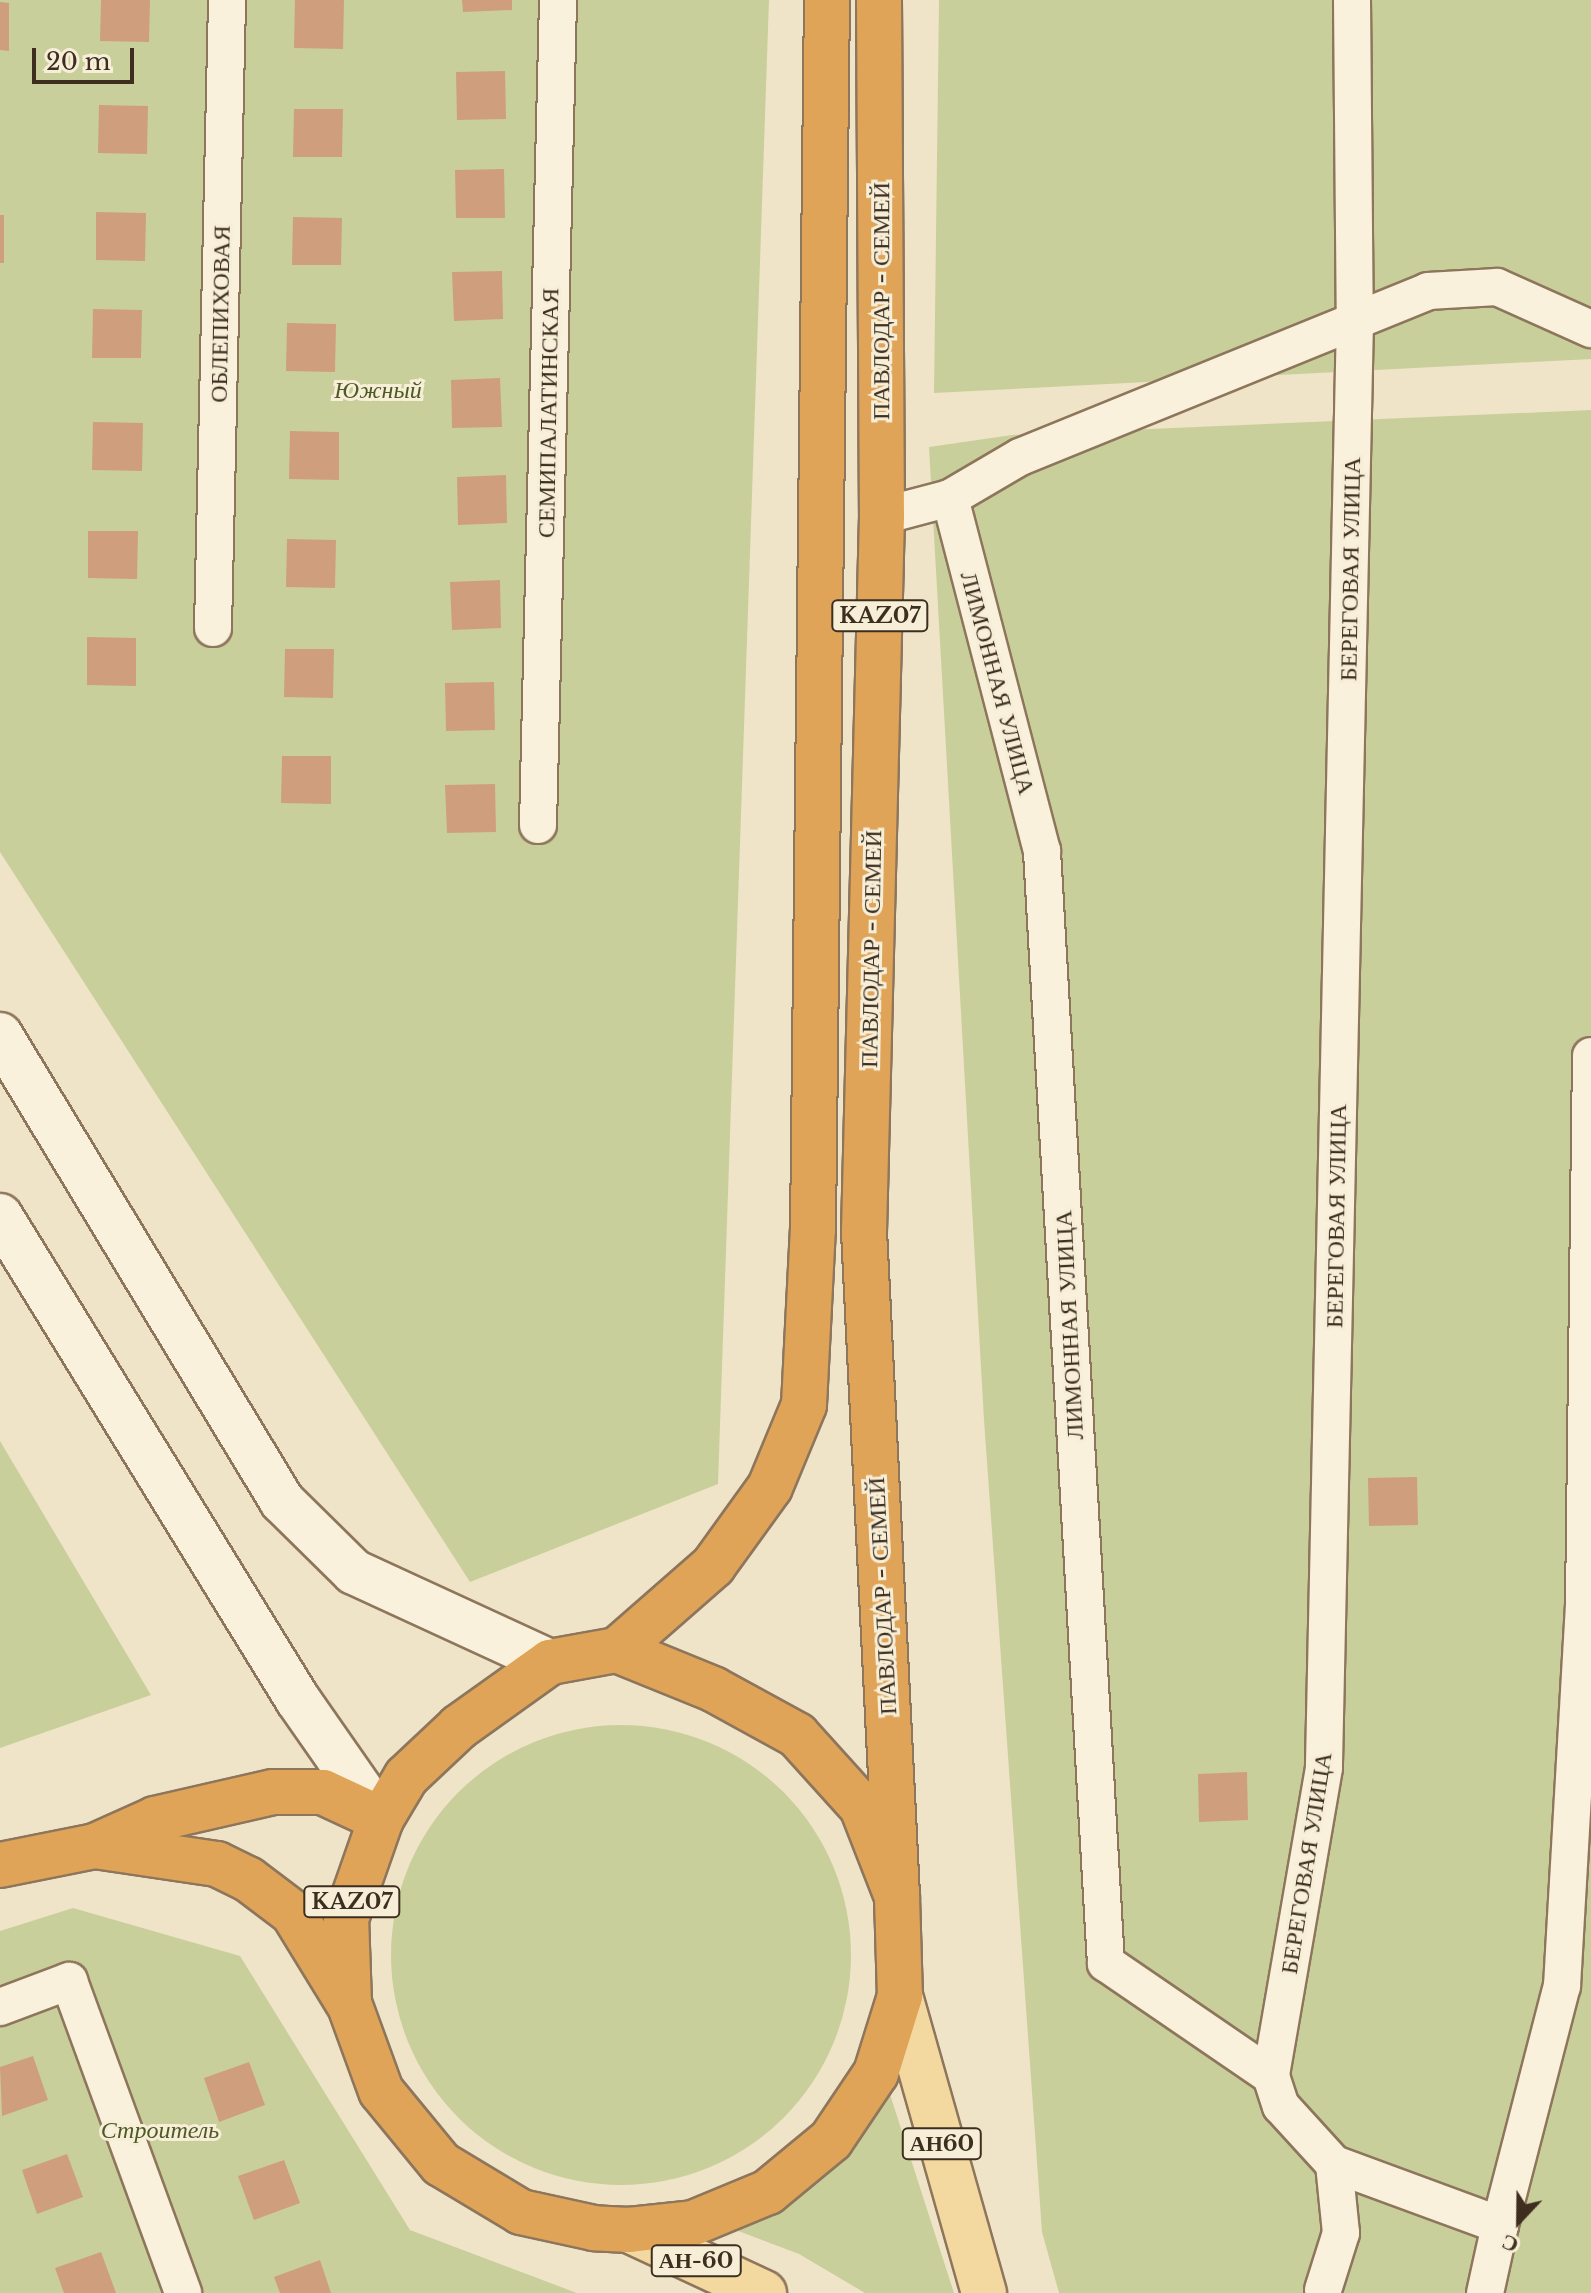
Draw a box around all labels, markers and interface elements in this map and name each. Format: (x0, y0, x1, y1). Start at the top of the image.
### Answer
scale bar (36, 32, 138, 82)
text: 20 m (46, 47, 111, 76)
street label: ПАВЛОДАР - СЕМЕЙ (867, 182, 895, 420)
street label: ОБЛЕПИХОВАЯ (204, 225, 236, 403)
street label: СЕМИПАЛАТИНСКАЯ (531, 288, 565, 538)
park label: Южный (334, 376, 422, 404)
street label: БЕРЕГОВАЯ УЛИЦА (1334, 457, 1366, 681)
street label: ЛИМОННАЯ УЛИЦА (954, 568, 1042, 798)
road number: KAZ07 (830, 598, 930, 634)
street label: ПАВЛОДАР - СЕМЕЙ (855, 830, 887, 1068)
street label: БЕРЕГОВАЯ УЛИЦА (1320, 1104, 1352, 1328)
street label: ЛИМОННАЯ УЛИЦА (1049, 1210, 1089, 1440)
street label: ПАВЛОДАР - СЕМЕЙ (861, 1476, 903, 1716)
street label: БЕРЕГОВАЯ УЛИЦА (1274, 1750, 1338, 1976)
road number: KAZ07 (302, 1884, 402, 1920)
park label: Строитель (101, 2116, 219, 2144)
road number: АН60 (900, 2126, 984, 2162)
north arrow (1479, 2181, 1559, 2261)
text: С (1497, 2228, 1522, 2259)
road number: АН-60 (650, 2243, 742, 2279)

